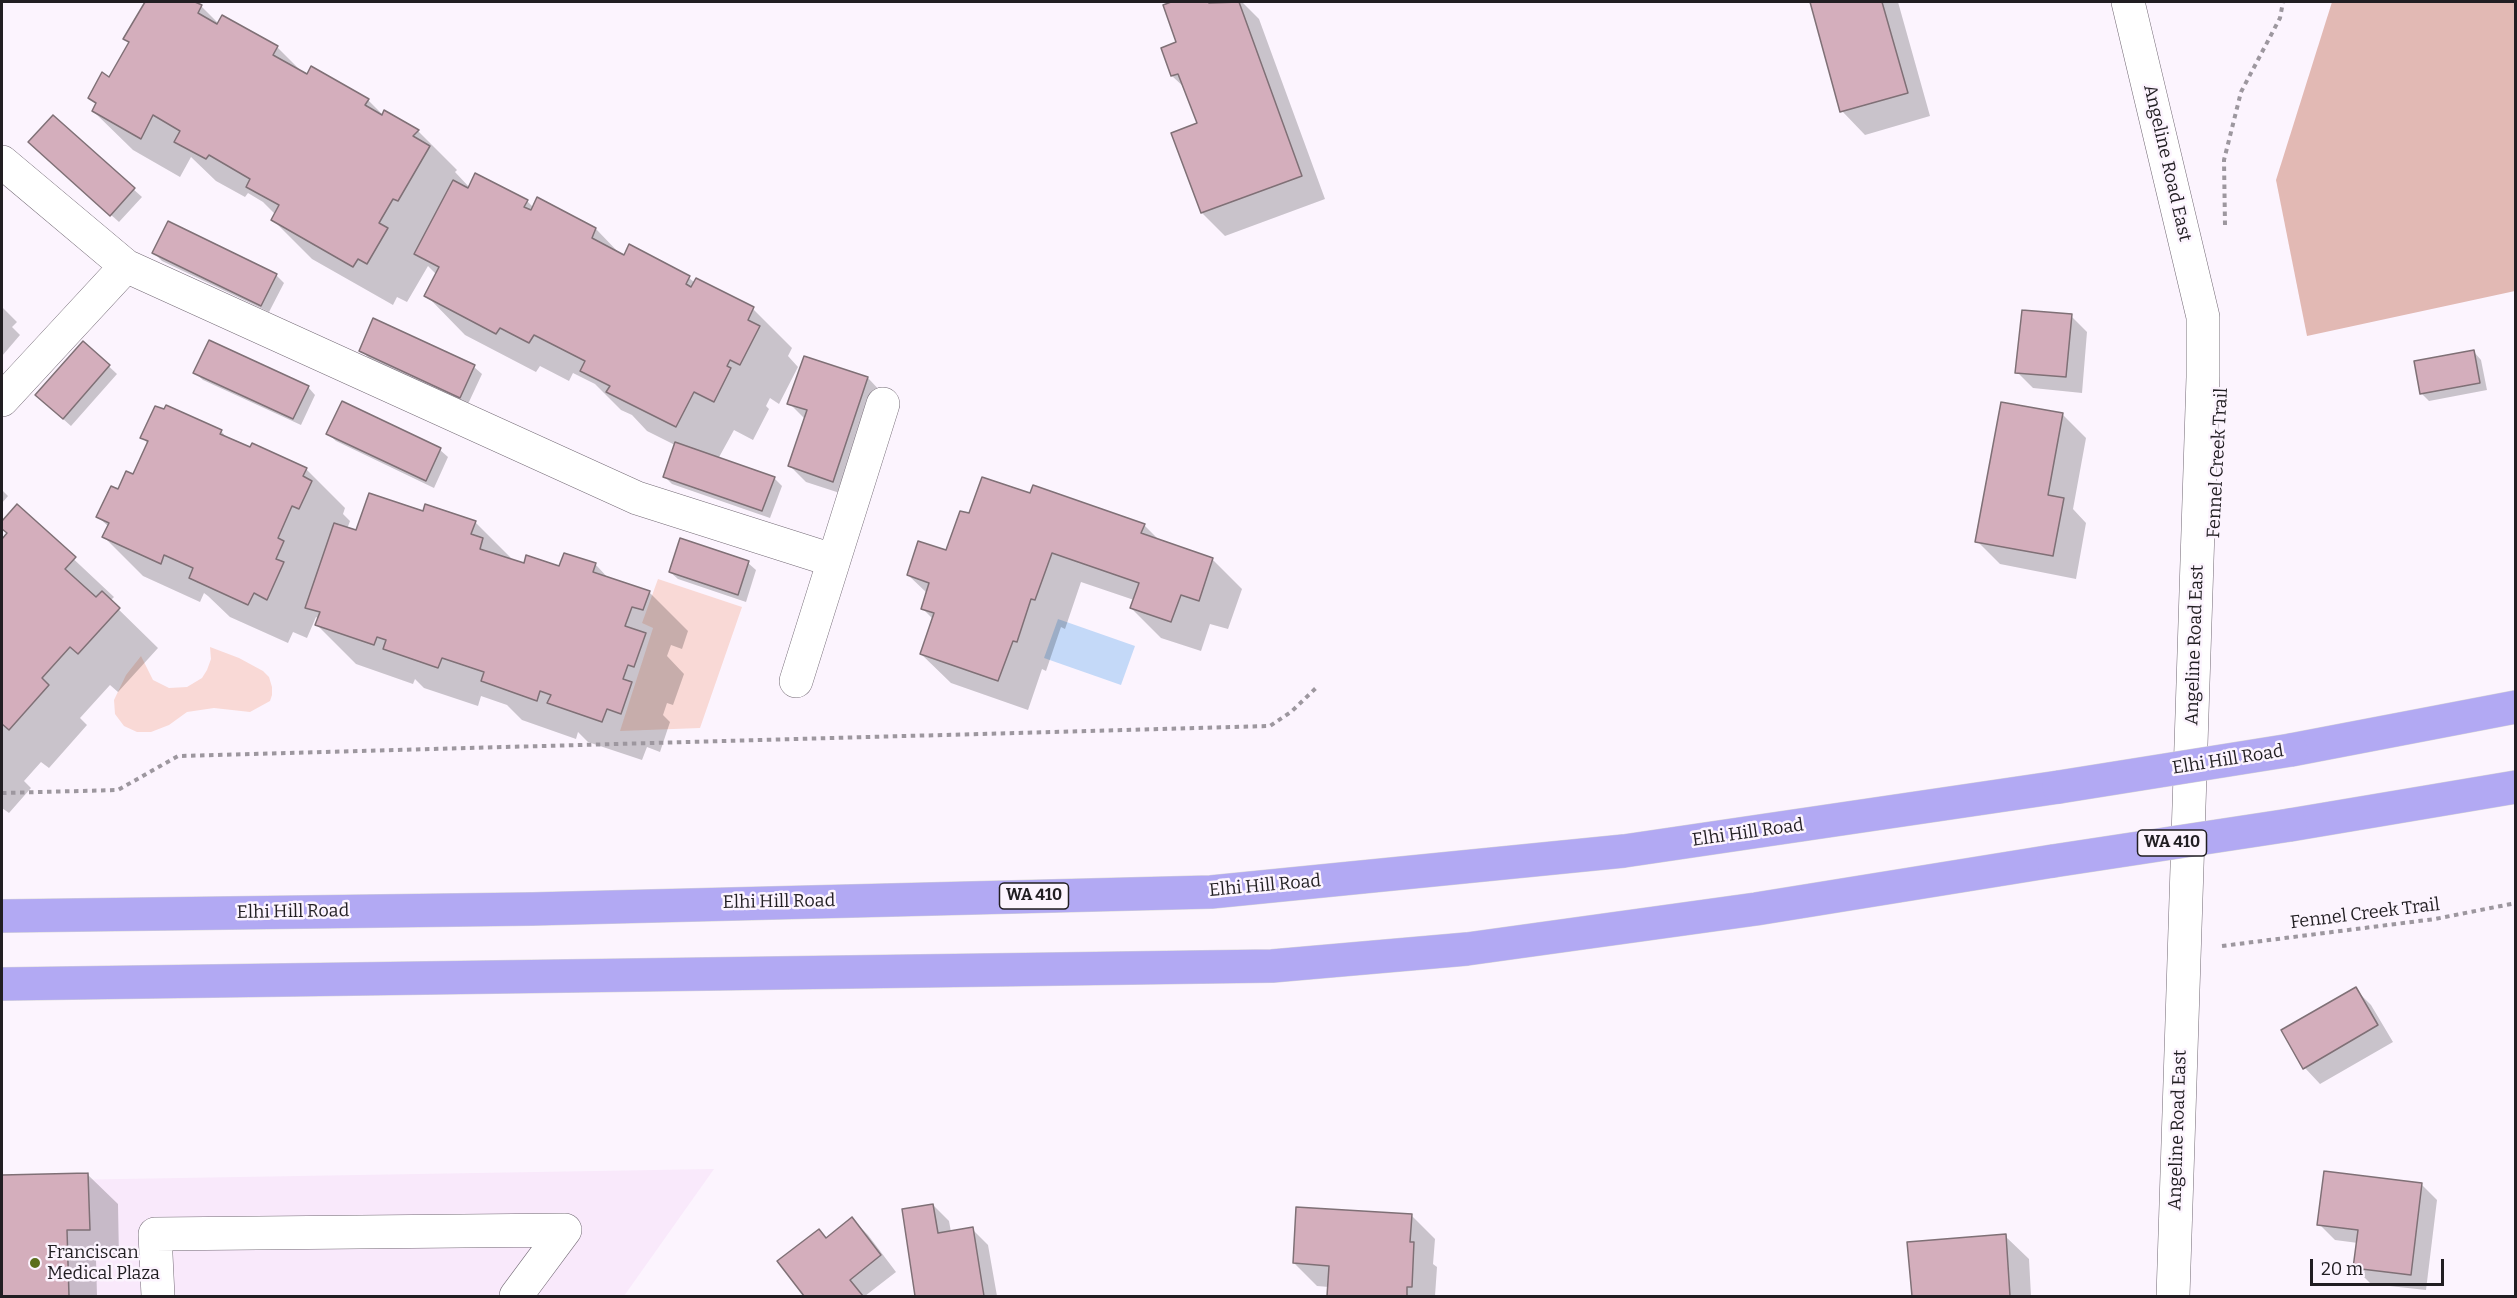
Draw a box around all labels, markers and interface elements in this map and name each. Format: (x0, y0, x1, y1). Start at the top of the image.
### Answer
street label: Angeline Road East (2138, 82, 2196, 244)
street label: Fennel Creek Trail (2203, 387, 2233, 539)
street label: Angeline Road East (2181, 564, 2209, 726)
street label: Elhi Hill Road (2171, 741, 2285, 779)
street label: Elhi Hill Road (1691, 814, 1805, 852)
road number: WA 410 (2138, 830, 2206, 856)
street label: Elhi Hill Road (1208, 870, 1322, 902)
road number: WA 410 (1000, 883, 1068, 909)
street label: Elhi Hill Road (723, 890, 835, 914)
street label: Fennel Creek Trail (2289, 894, 2441, 934)
street label: Elhi Hill Road (237, 900, 349, 924)
street label: Angeline Road East (2164, 1049, 2192, 1211)
place label: Franciscan Medical Plaza (47, 1242, 160, 1284)
scale bar (2313, 1247, 2446, 1285)
marker: Franciscan Medical Plaza (28, 1256, 42, 1270)
text: 20 m (2321, 1258, 2363, 1280)

